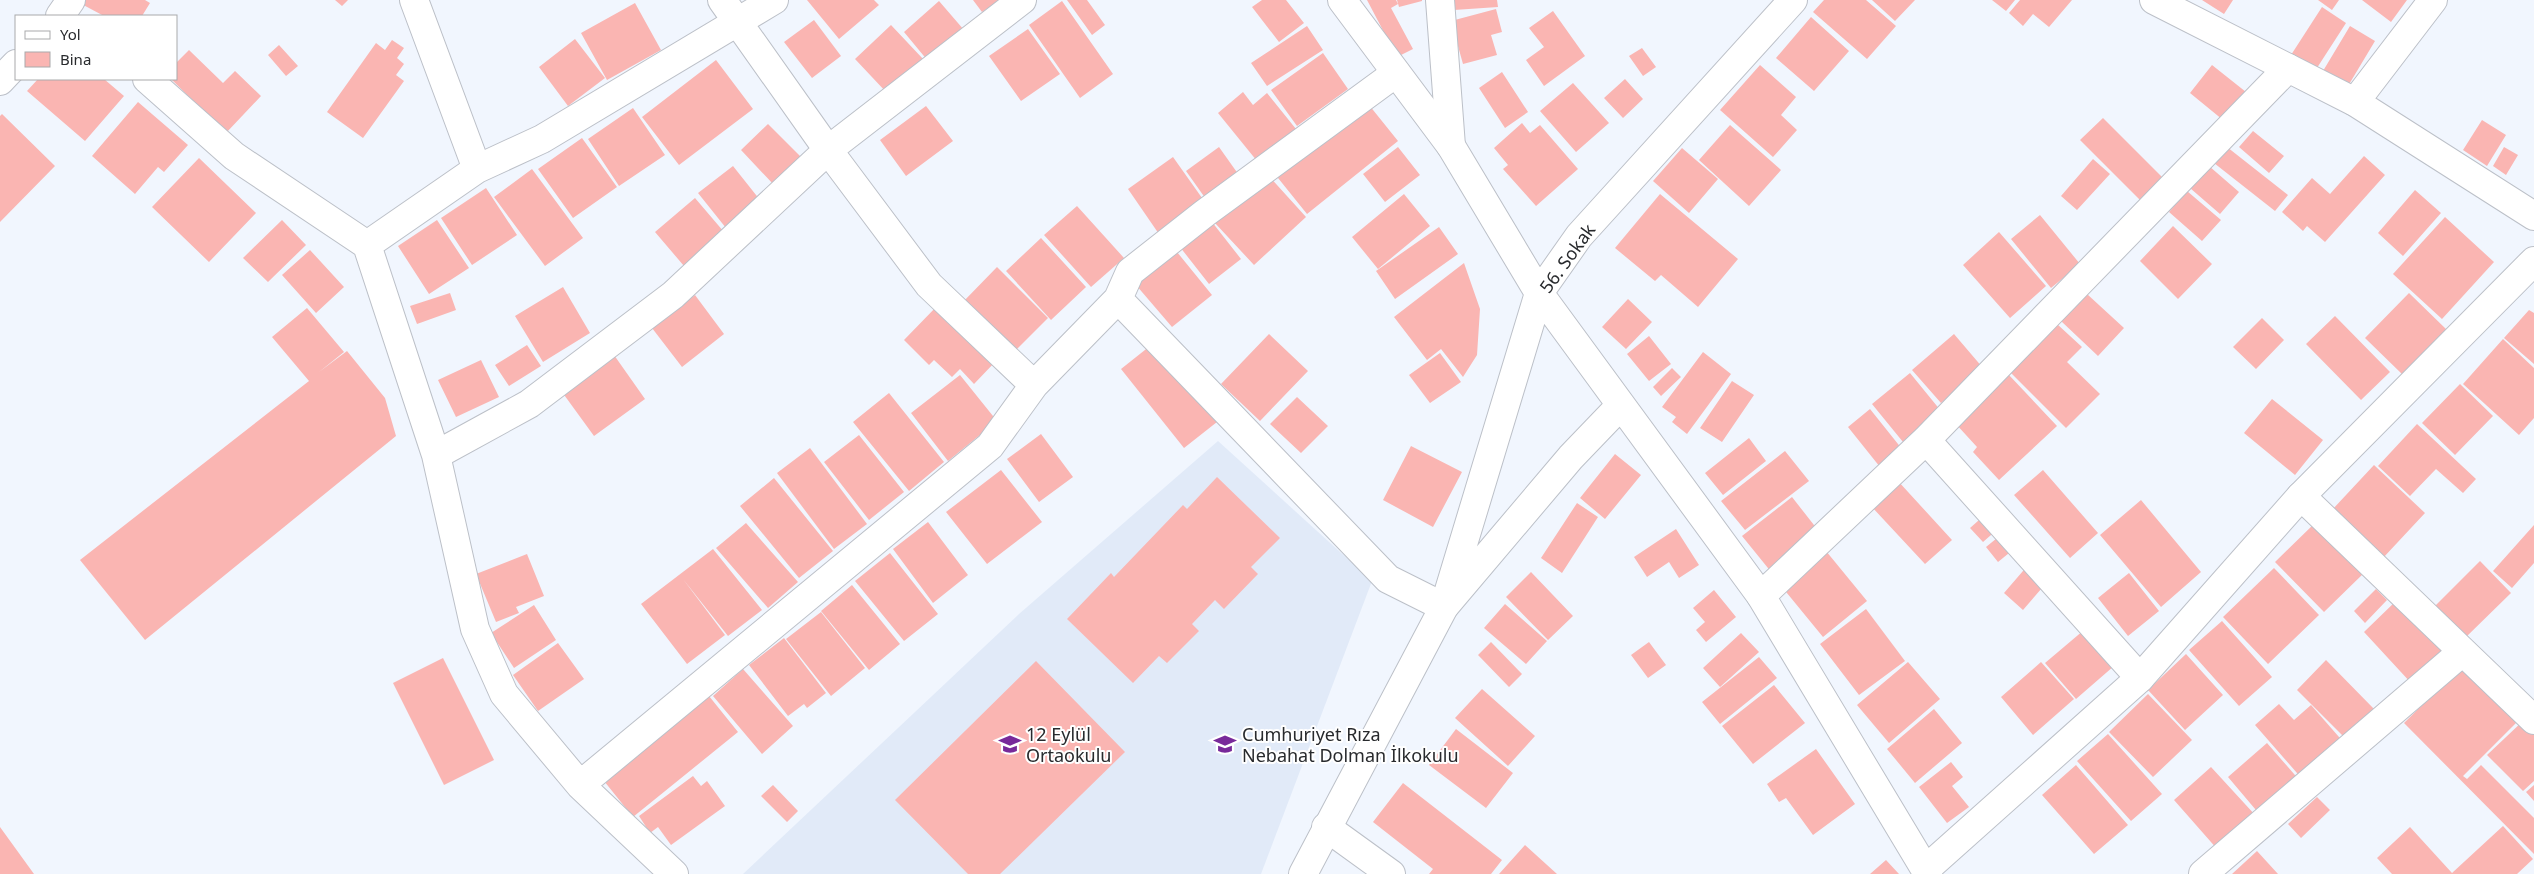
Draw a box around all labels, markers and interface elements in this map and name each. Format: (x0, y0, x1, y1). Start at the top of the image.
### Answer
legend (15, 15, 178, 80)
text: Yol (60, 24, 81, 44)
text: Bina (60, 49, 91, 69)
street label: 56. Sokak (1534, 218, 1600, 297)
place label: 12 Eylül Ortaokulu (1026, 722, 1111, 767)
place label: Cumhuriyet Rıza Nebahat Dolman İlkokulu (1242, 722, 1459, 767)
school or university icon: 12 Eylül Ortaokulu (997, 731, 1023, 757)
school or university icon: Cumhuriyet Rıza Nebahat Dolman İlkokulu (1212, 731, 1238, 757)

